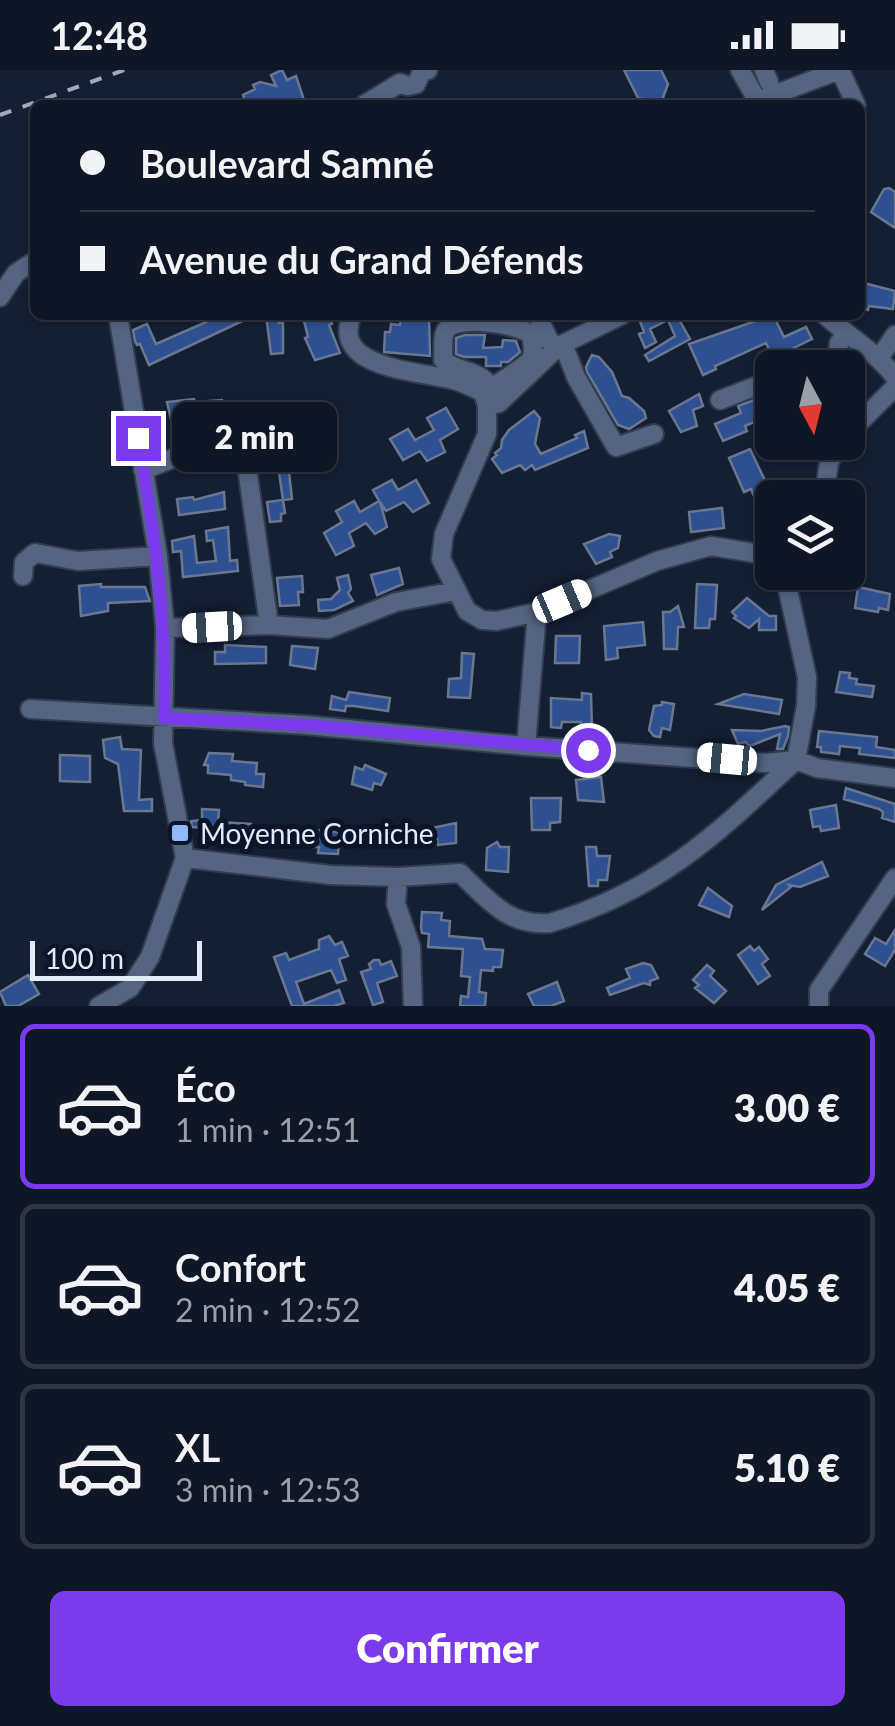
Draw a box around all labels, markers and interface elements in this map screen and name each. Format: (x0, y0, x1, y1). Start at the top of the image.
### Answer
text: 12:48 (50, 12, 148, 58)
text: Boulevard Samné (140, 140, 434, 186)
text: Avenue du Grand Défends (140, 236, 584, 282)
north arrow (755, 350, 865, 460)
map controls (755, 350, 865, 590)
callout: 2 min (173, 403, 338, 473)
route end (116, 416, 161, 461)
text: 2 min (215, 417, 294, 456)
button: layers (755, 480, 865, 590)
car (529, 575, 595, 627)
car (181, 610, 243, 644)
route start (566, 728, 611, 773)
car (696, 741, 758, 777)
place label: Moyenne Corniche (200, 816, 434, 850)
marker: Moyenne Corniche (169, 822, 191, 844)
scale bar (30, 936, 202, 980)
text: 100 m (45, 941, 124, 975)
icon: car (55, 1062, 145, 1152)
text: Éco (175, 1064, 236, 1110)
text: 3.00 € (734, 1084, 840, 1130)
text: 1 min · 12:51 (175, 1110, 361, 1149)
icon: car (55, 1242, 145, 1332)
text: Confort (175, 1244, 306, 1290)
text: 4.05 € (734, 1264, 840, 1310)
text: 2 min · 12:52 (175, 1290, 361, 1329)
icon: car (55, 1422, 145, 1512)
text: XL (175, 1424, 220, 1470)
text: 5.10 € (734, 1444, 840, 1490)
text: 3 min · 12:53 (175, 1470, 361, 1509)
button: Confirmer (50, 1591, 845, 1706)

